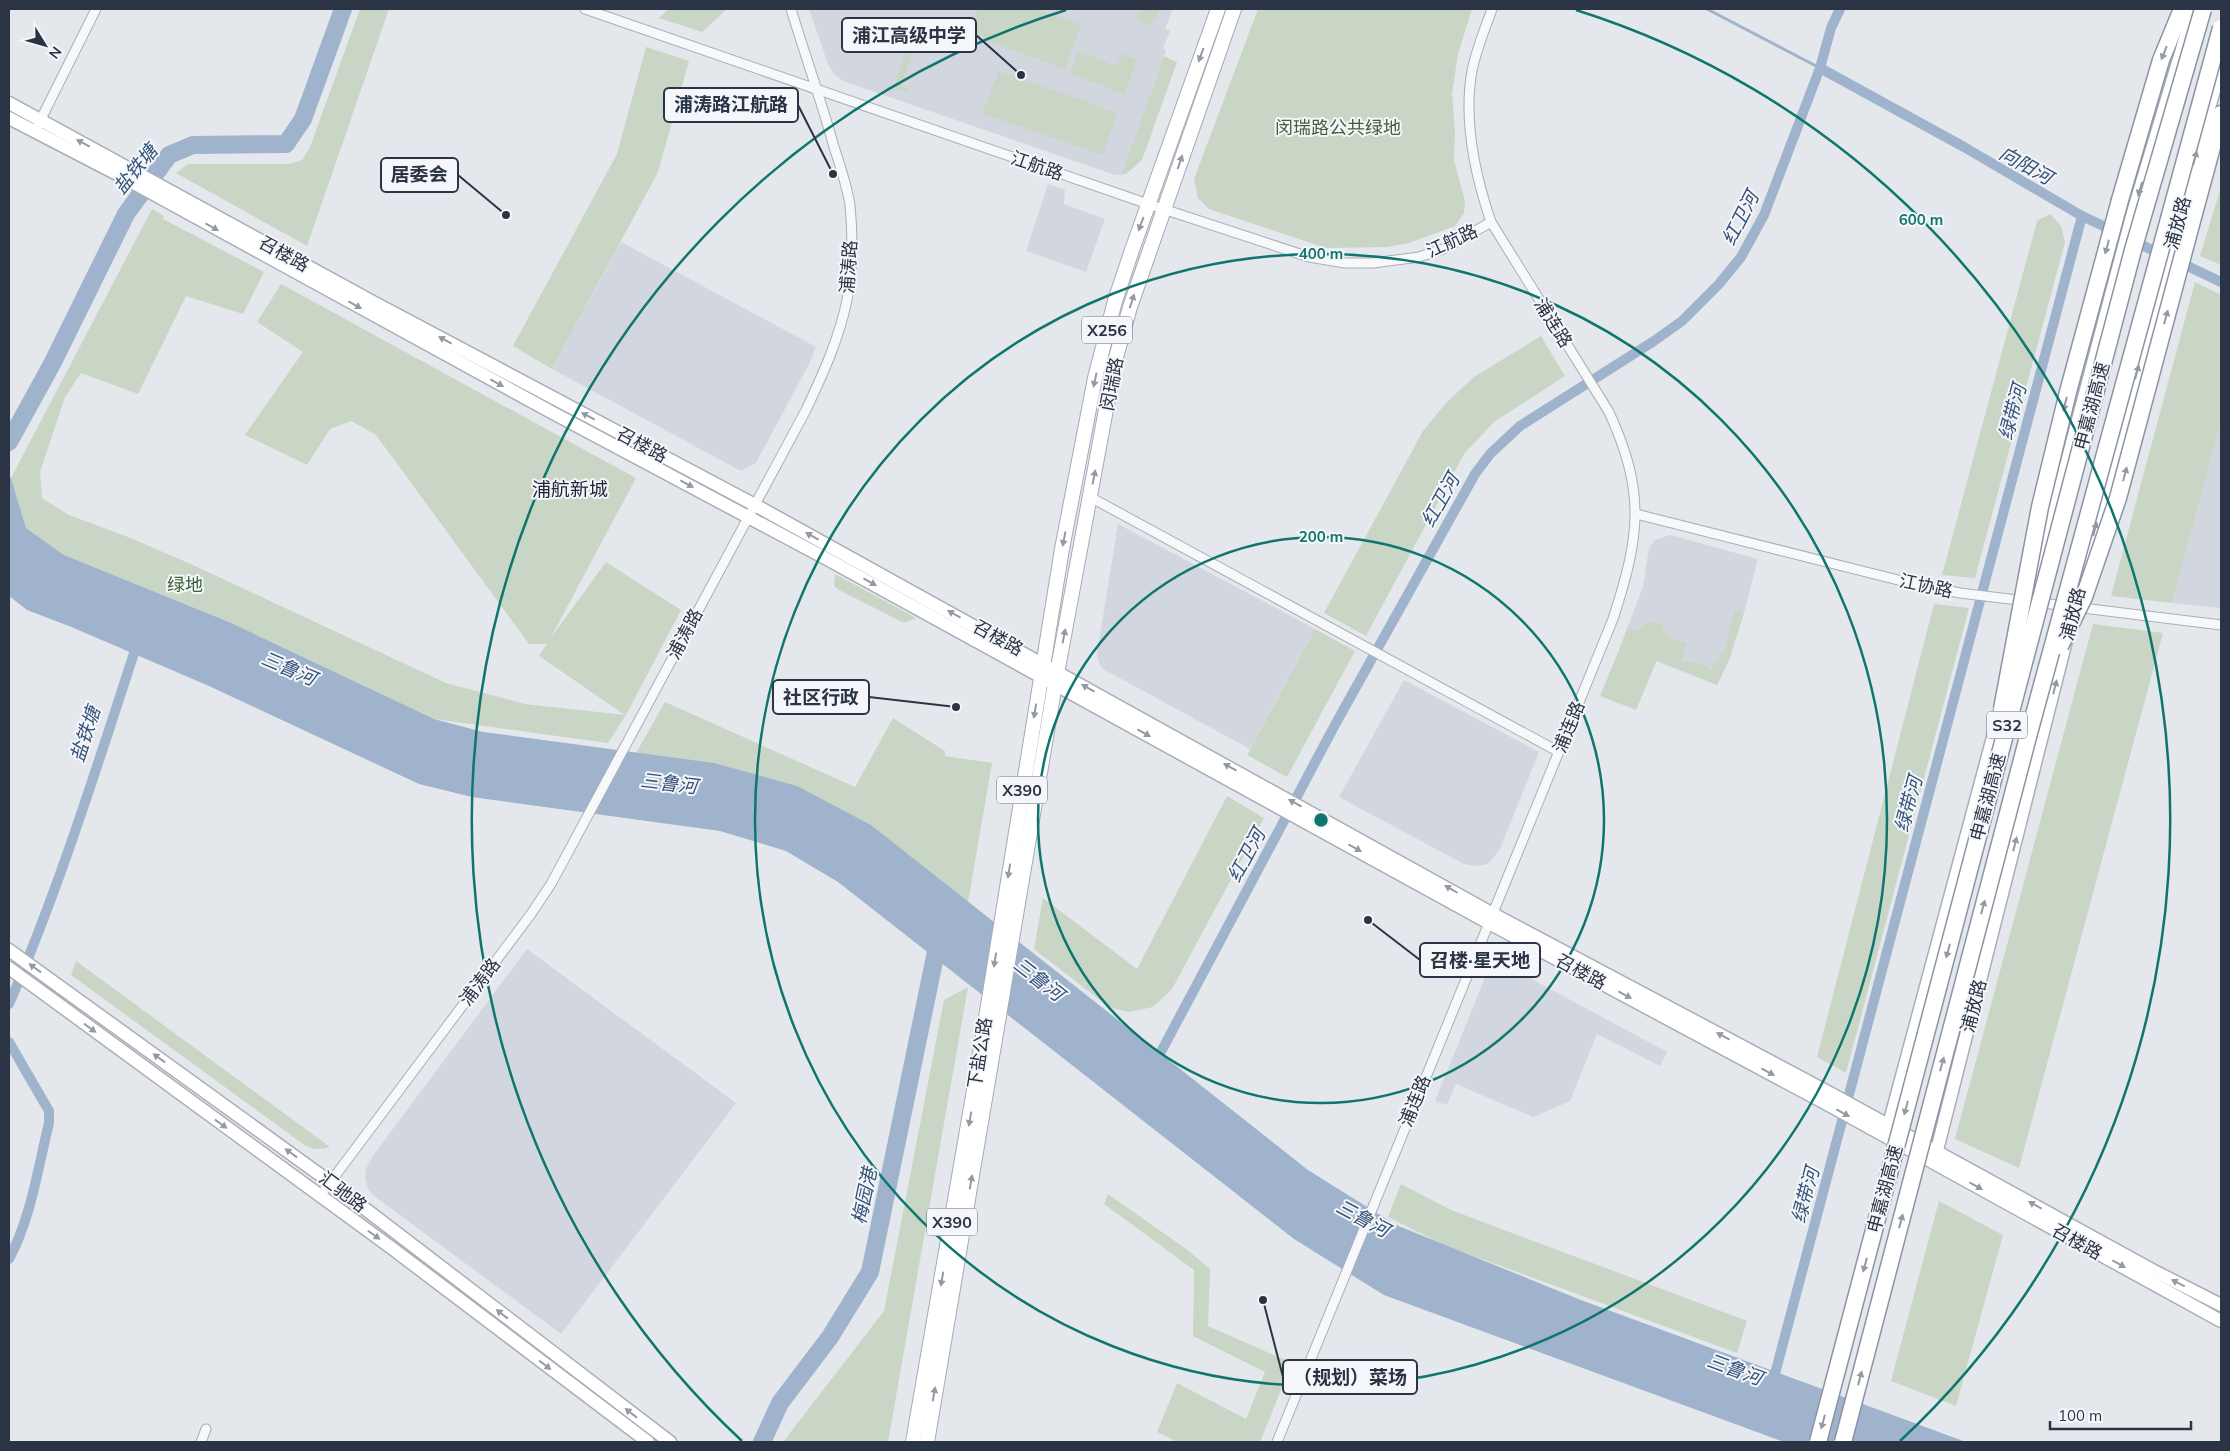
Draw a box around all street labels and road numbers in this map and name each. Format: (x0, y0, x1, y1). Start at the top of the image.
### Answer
street label: 江航路 (1008, 146, 1066, 185)
street label: 浦放路 (2159, 194, 2196, 252)
street label: 江航路 (1422, 219, 1481, 262)
street label: 召楼路 (255, 230, 313, 277)
street label: 浦涛路 (835, 239, 862, 295)
street label: 浦连路 (1529, 294, 1577, 352)
road number: X256 (1082, 316, 1132, 344)
street label: 闵瑞路 (1095, 355, 1128, 413)
street label: 申嘉湖高速 (2069, 359, 2114, 452)
street label: 召楼路 (613, 422, 671, 467)
street label: 江协路 (1897, 569, 1955, 602)
street label: 浦放路 (2055, 585, 2090, 643)
street label: 浦涛路 (662, 605, 707, 663)
street label: 召楼路 (969, 614, 1027, 661)
street label: 浦连路 (1548, 697, 1589, 756)
road number: S32 (1987, 712, 2027, 738)
street label: 申嘉湖高速 (1965, 750, 2010, 843)
road number: X390 (997, 776, 1047, 804)
street label: 召楼路 (1552, 949, 1610, 994)
street label: 浦涛路 (454, 953, 505, 1010)
street label: 浦放路 (1956, 977, 1991, 1035)
street label: 下盐公路 (963, 1016, 996, 1090)
street label: 浦连路 (1394, 1071, 1435, 1130)
street label: 申嘉湖高速 (1862, 1142, 1907, 1235)
street label: 汇驰路 (315, 1166, 372, 1217)
road number: X390 (927, 1208, 977, 1236)
street label: 召楼路 (2048, 1218, 2106, 1265)

